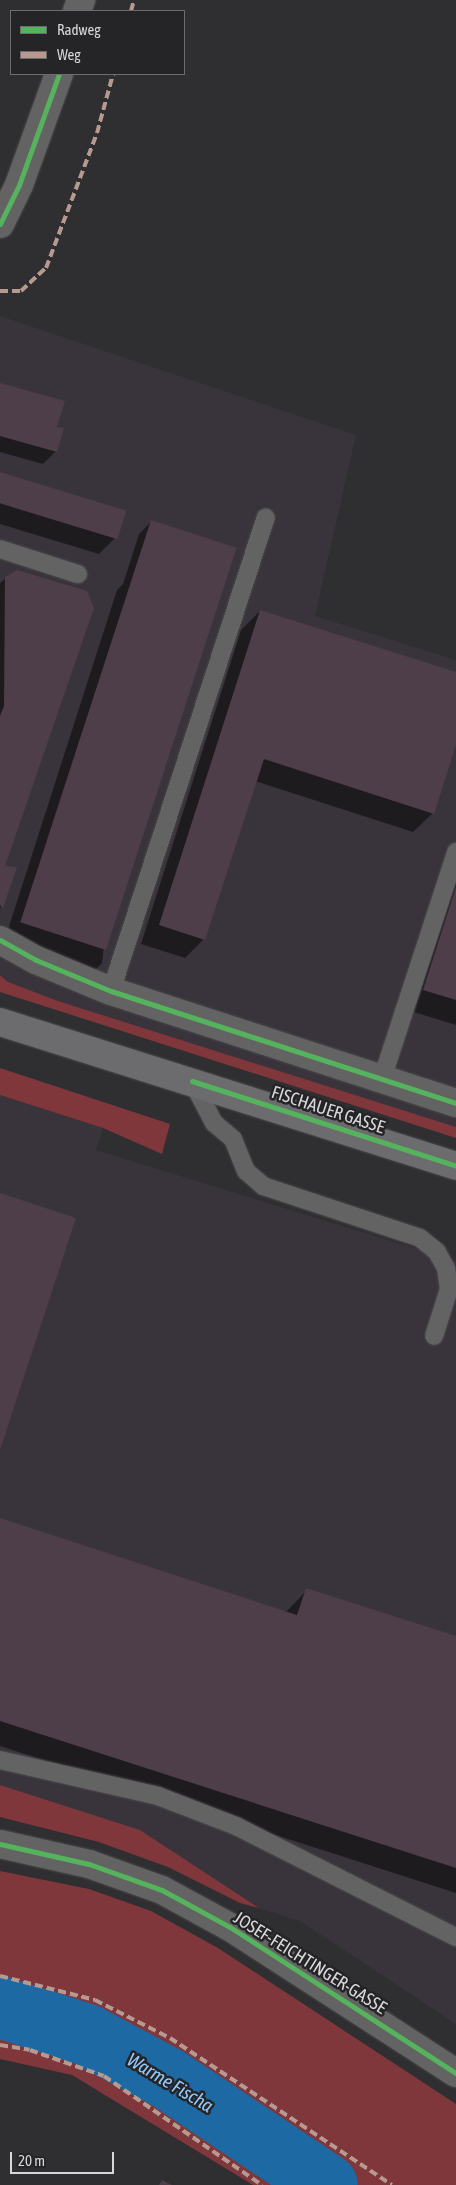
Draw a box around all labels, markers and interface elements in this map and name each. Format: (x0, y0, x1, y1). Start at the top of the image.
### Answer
legend (10, 10, 185, 75)
text: Radweg (57, 21, 101, 38)
text: Weg (57, 46, 81, 63)
street label: FISCHAUER GASSE (269, 1082, 387, 1138)
street label: JOSEF-FEICHTINGER-GASSE (230, 1907, 390, 2019)
water label: Warme Fischa (123, 2048, 217, 2118)
scale bar (12, 2142, 116, 2174)
text: 20 m (18, 2152, 45, 2169)

